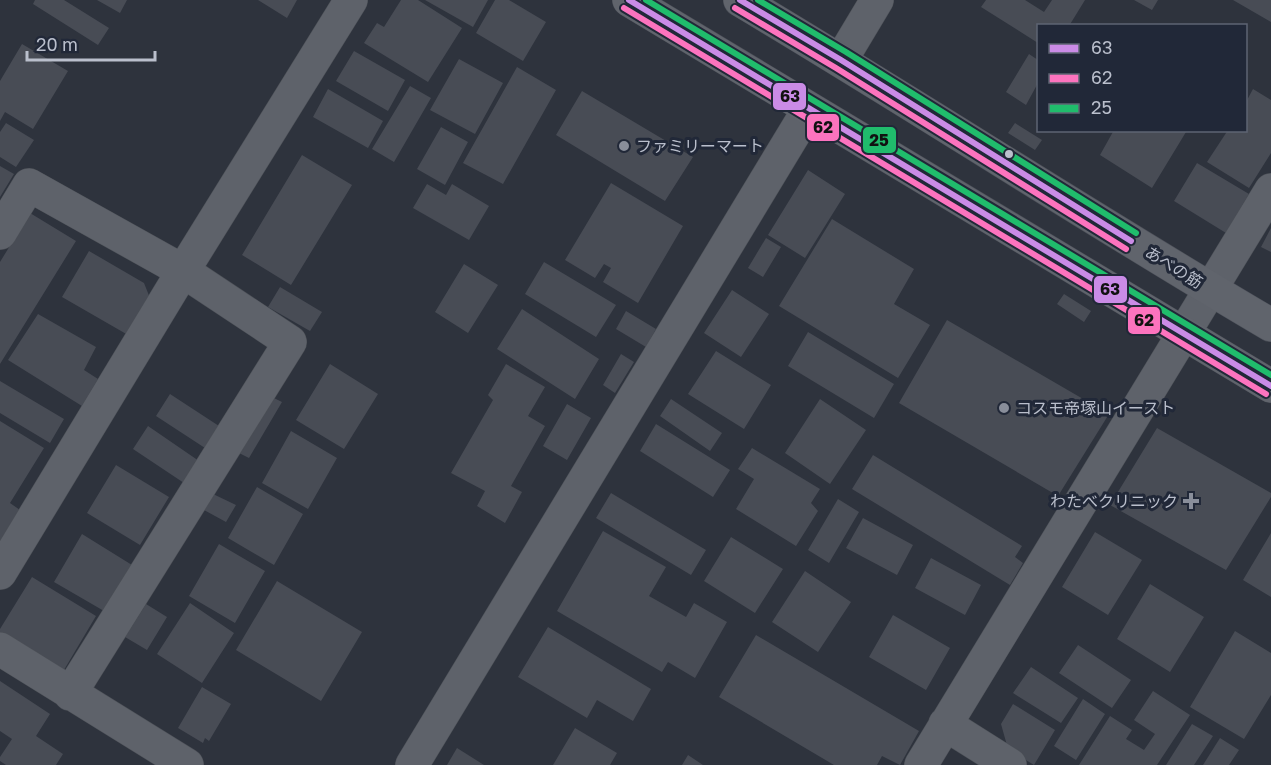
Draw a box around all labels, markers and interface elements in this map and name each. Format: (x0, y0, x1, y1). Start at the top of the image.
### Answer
scale bar (27, 24, 154, 62)
legend (1037, 24, 1247, 132)
text: 20 m (36, 33, 78, 55)
text: 63 (1091, 36, 1112, 58)
text: 62 (1091, 66, 1112, 88)
line badge: 63 (772, 82, 807, 111)
text: 63 (780, 86, 800, 106)
text: 25 (1091, 96, 1112, 118)
line badge: 62 (806, 113, 840, 142)
text: 62 (813, 117, 833, 137)
line badge: 25 (862, 126, 897, 154)
text: 25 (869, 130, 889, 150)
place label: ファミリーマート (636, 136, 764, 156)
marker: ファミリーマート (617, 139, 631, 153)
unlabelled marker (1003, 148, 1015, 160)
street label: あべの筋 (1142, 242, 1206, 292)
line badge: 63 (1093, 275, 1128, 304)
text: 63 (1100, 279, 1120, 299)
line badge: 62 (1127, 306, 1161, 335)
text: 62 (1134, 310, 1154, 330)
place label: コスモ帝塚山イースト (1016, 398, 1175, 418)
marker: コスモ帝塚山イースト (997, 401, 1011, 415)
place label: わたべクリニック (1050, 491, 1178, 511)
marker: わたべクリニック (1182, 492, 1200, 510)

